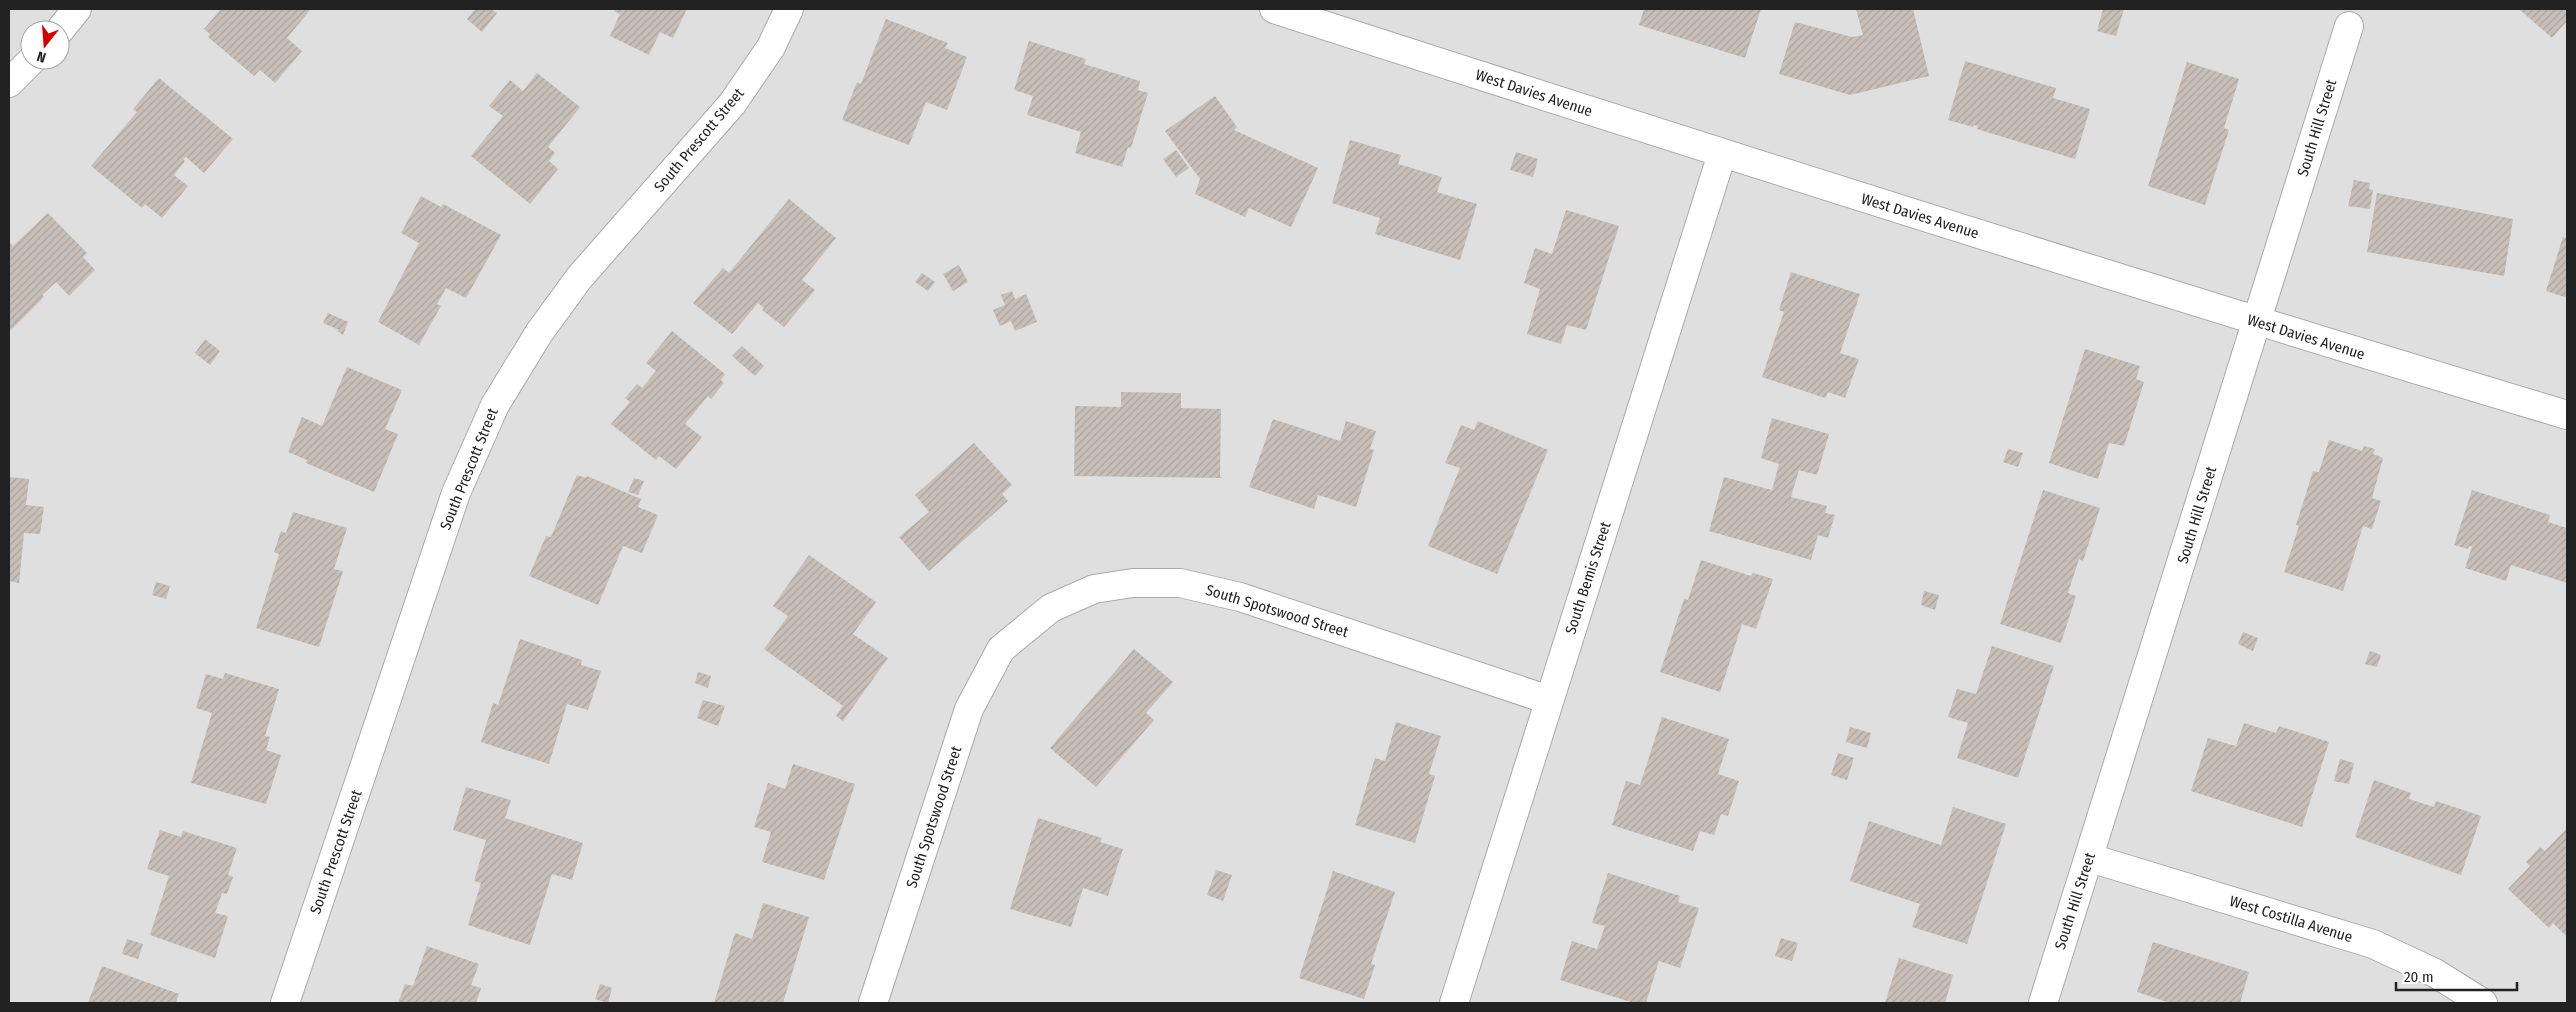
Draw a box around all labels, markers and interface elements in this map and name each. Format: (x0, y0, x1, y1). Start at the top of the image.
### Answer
north arrow (20, 20, 70, 70)
text: N (35, 48, 48, 66)
street label: West Davies Avenue (1473, 66, 1595, 120)
street label: South Hill Street (2294, 77, 2340, 179)
street label: South Prescott Street (650, 84, 748, 196)
street label: West Davies Avenue (1859, 190, 1981, 242)
street label: West Davies Avenue (2245, 311, 2367, 363)
street label: South Prescott Street (436, 405, 502, 533)
street label: South Hill Street (2174, 464, 2220, 566)
street label: South Bemis Street (1561, 519, 1615, 637)
street label: South Spotswood Street (1204, 581, 1351, 641)
street label: South Spotswood Street (903, 744, 965, 890)
street label: South Prescott Street (306, 788, 366, 916)
street label: South Hill Street (2051, 850, 2099, 952)
street label: West Costilla Avenue (2227, 892, 2355, 946)
scale bar (2396, 960, 2517, 992)
text: 20 m (2404, 968, 2434, 986)

